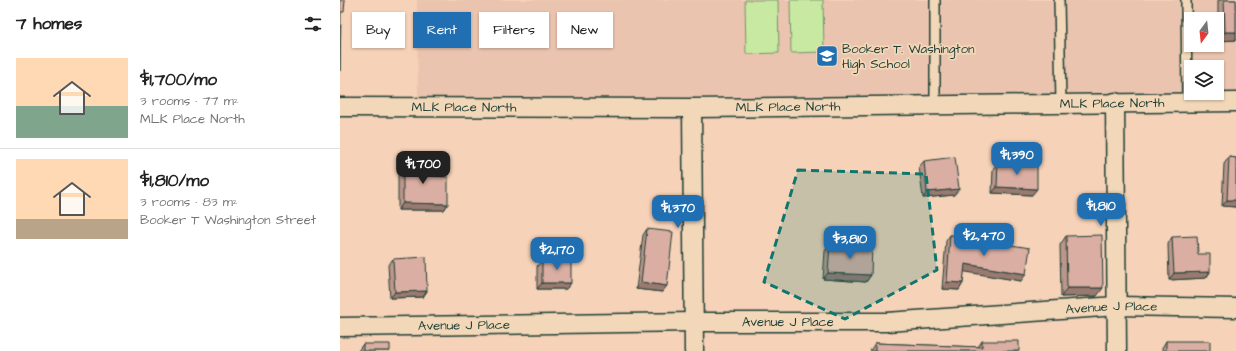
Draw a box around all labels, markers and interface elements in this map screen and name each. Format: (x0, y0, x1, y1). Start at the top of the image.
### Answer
text: 7 homes (16, 12, 82, 36)
chip: Buy (352, 12, 405, 48)
chip: Rent (413, 12, 471, 48)
chip: Filters (479, 12, 549, 48)
chip: New (557, 12, 613, 48)
north arrow (1184, 12, 1224, 52)
map controls (1184, 12, 1224, 100)
icon: filters (302, 13, 324, 35)
place label: Booker T. Washington High School (842, 40, 975, 74)
school or university icon: Booker T. Washington High School (814, 43, 840, 69)
button: layers (1184, 60, 1224, 100)
text: $1,700/mo (140, 68, 217, 92)
icon: home (48, 74, 96, 122)
text: 3 rooms · 77 m² (140, 92, 239, 110)
street label: MLK Place North (1060, 94, 1165, 113)
street label: MLK Place North (736, 97, 841, 117)
street label: MLK Place North (412, 98, 517, 117)
text: MLK Place North (140, 110, 245, 128)
pin: $1,390 (984, 142, 1050, 176)
text: $1,390 (1000, 146, 1034, 164)
pin: $1,700 (390, 151, 456, 185)
text: $1,700 (405, 155, 441, 173)
text: $1,810/mo (140, 169, 209, 193)
icon: home (48, 175, 96, 223)
text: 3 rooms · 83 m² (140, 193, 238, 211)
pin: $1,810 (1068, 193, 1134, 227)
pin: $1,370 (645, 195, 711, 229)
text: $1,810 (1086, 197, 1116, 215)
text: $1,370 (661, 199, 695, 217)
text: Booker T Washington Street (140, 211, 316, 229)
pin: $2,470 (951, 223, 1017, 257)
pin: $3,810 (817, 226, 883, 260)
text: $2,470 (963, 227, 1005, 245)
text: $3,810 (833, 230, 867, 248)
pin: $2,170 (524, 237, 590, 271)
text: $2,170 (540, 241, 574, 259)
street label: Avenue J Place (1065, 297, 1157, 319)
street label: Avenue J Place (742, 313, 834, 331)
street label: Avenue J Place (418, 316, 510, 335)

